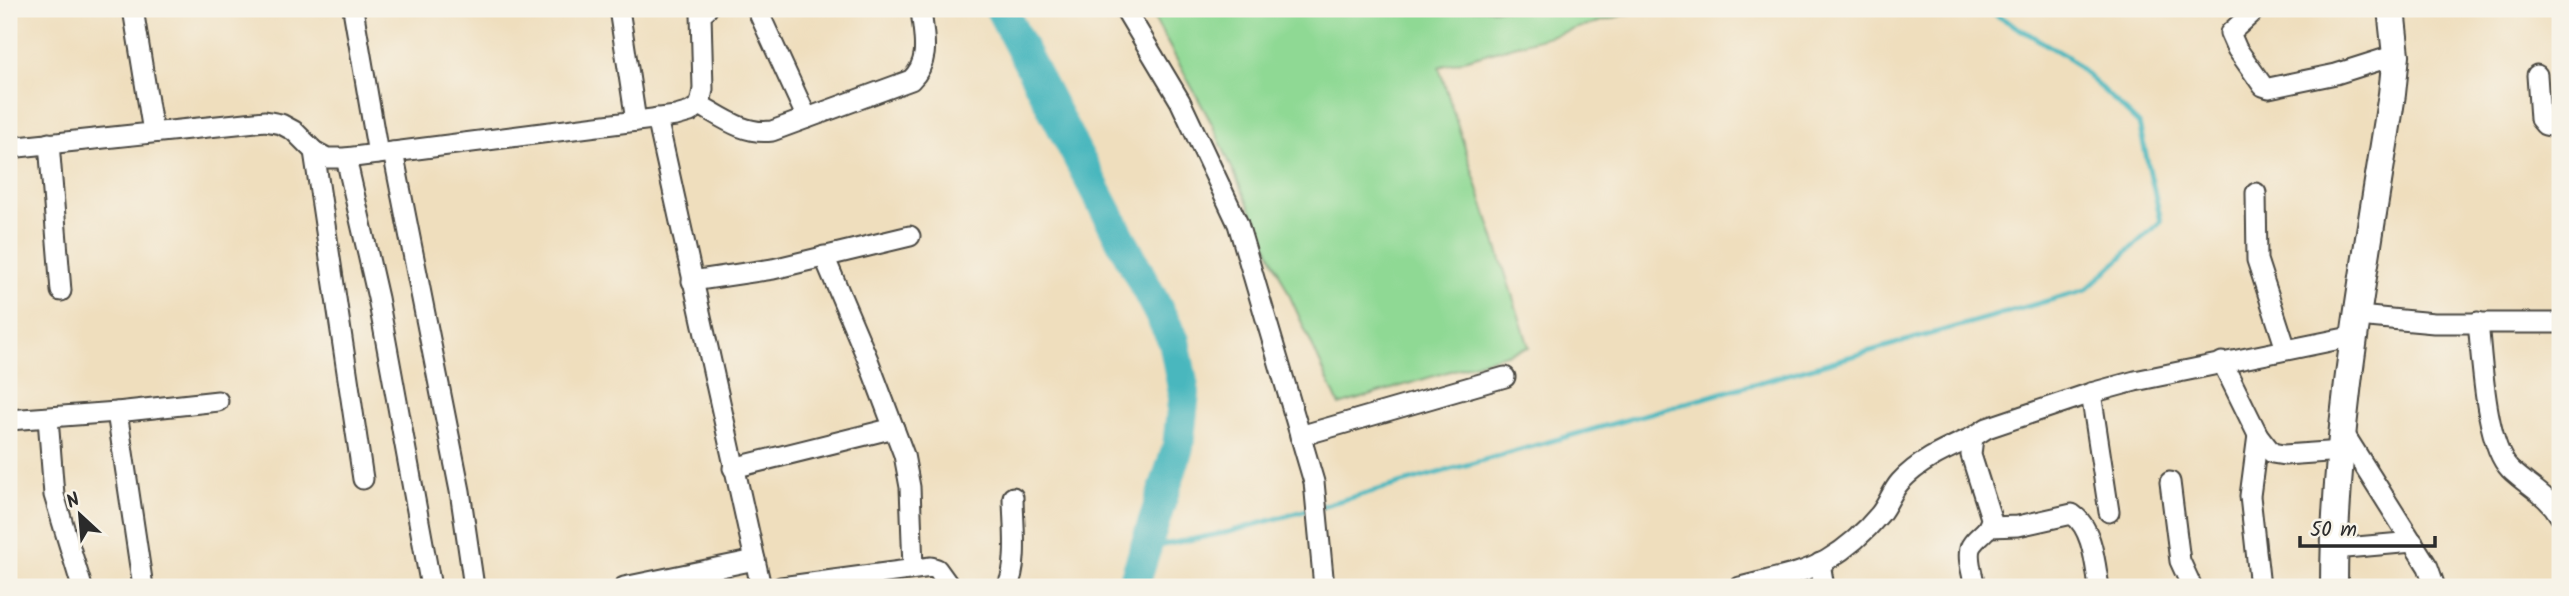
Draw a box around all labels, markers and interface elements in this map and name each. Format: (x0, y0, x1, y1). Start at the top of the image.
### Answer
north arrow (46, 480, 116, 550)
text: N (61, 485, 85, 518)
scale bar (2300, 505, 2434, 549)
text: 50 m (2310, 514, 2357, 547)

